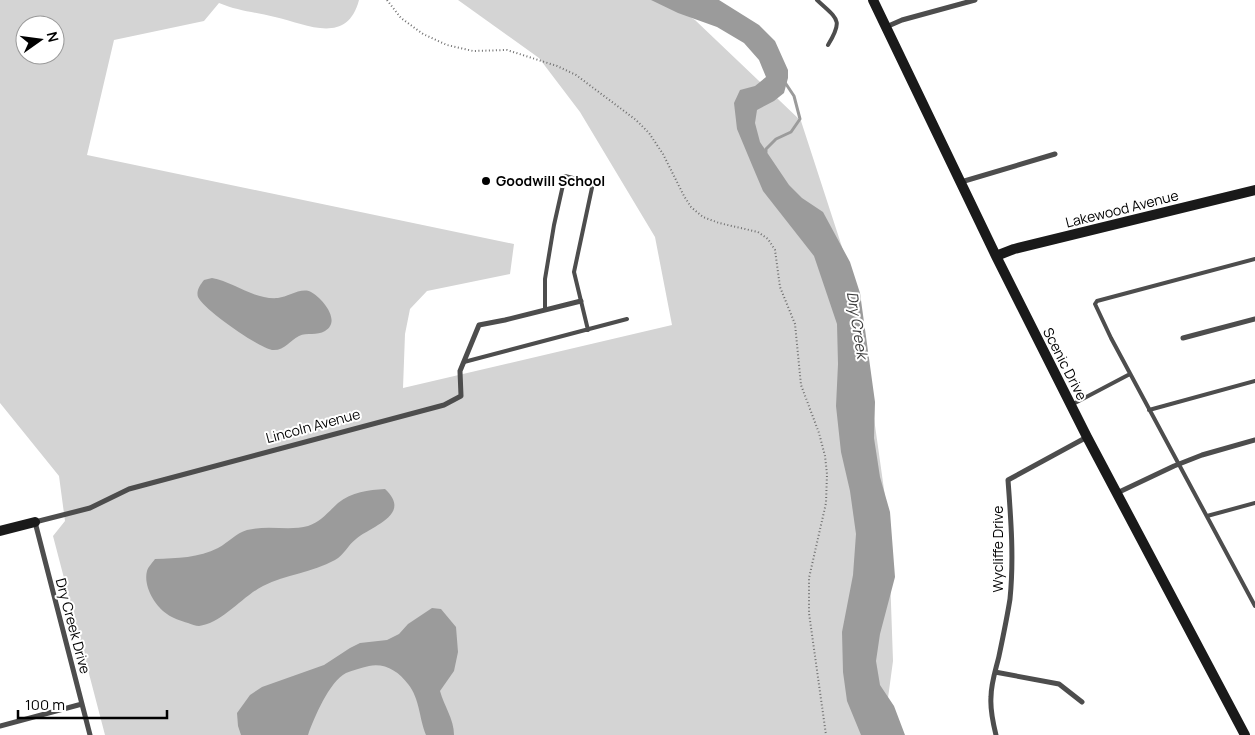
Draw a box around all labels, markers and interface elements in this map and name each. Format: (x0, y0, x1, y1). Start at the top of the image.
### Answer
north arrow (15, 15, 65, 65)
text: N (43, 30, 64, 44)
place label: Goodwill School (496, 171, 605, 190)
marker: Goodwill School (480, 175, 492, 187)
street label: Lakewood Avenue (1063, 185, 1180, 232)
water label: Dry Creek (842, 290, 874, 362)
street label: Scenic Drive (1039, 324, 1092, 403)
street label: Lincoln Avenue (264, 404, 362, 447)
street label: Wycliffe Drive (988, 506, 1007, 593)
street label: Dry Creek Drive (52, 576, 95, 676)
scale bar (18, 688, 166, 720)
text: 100 m (25, 694, 65, 715)

